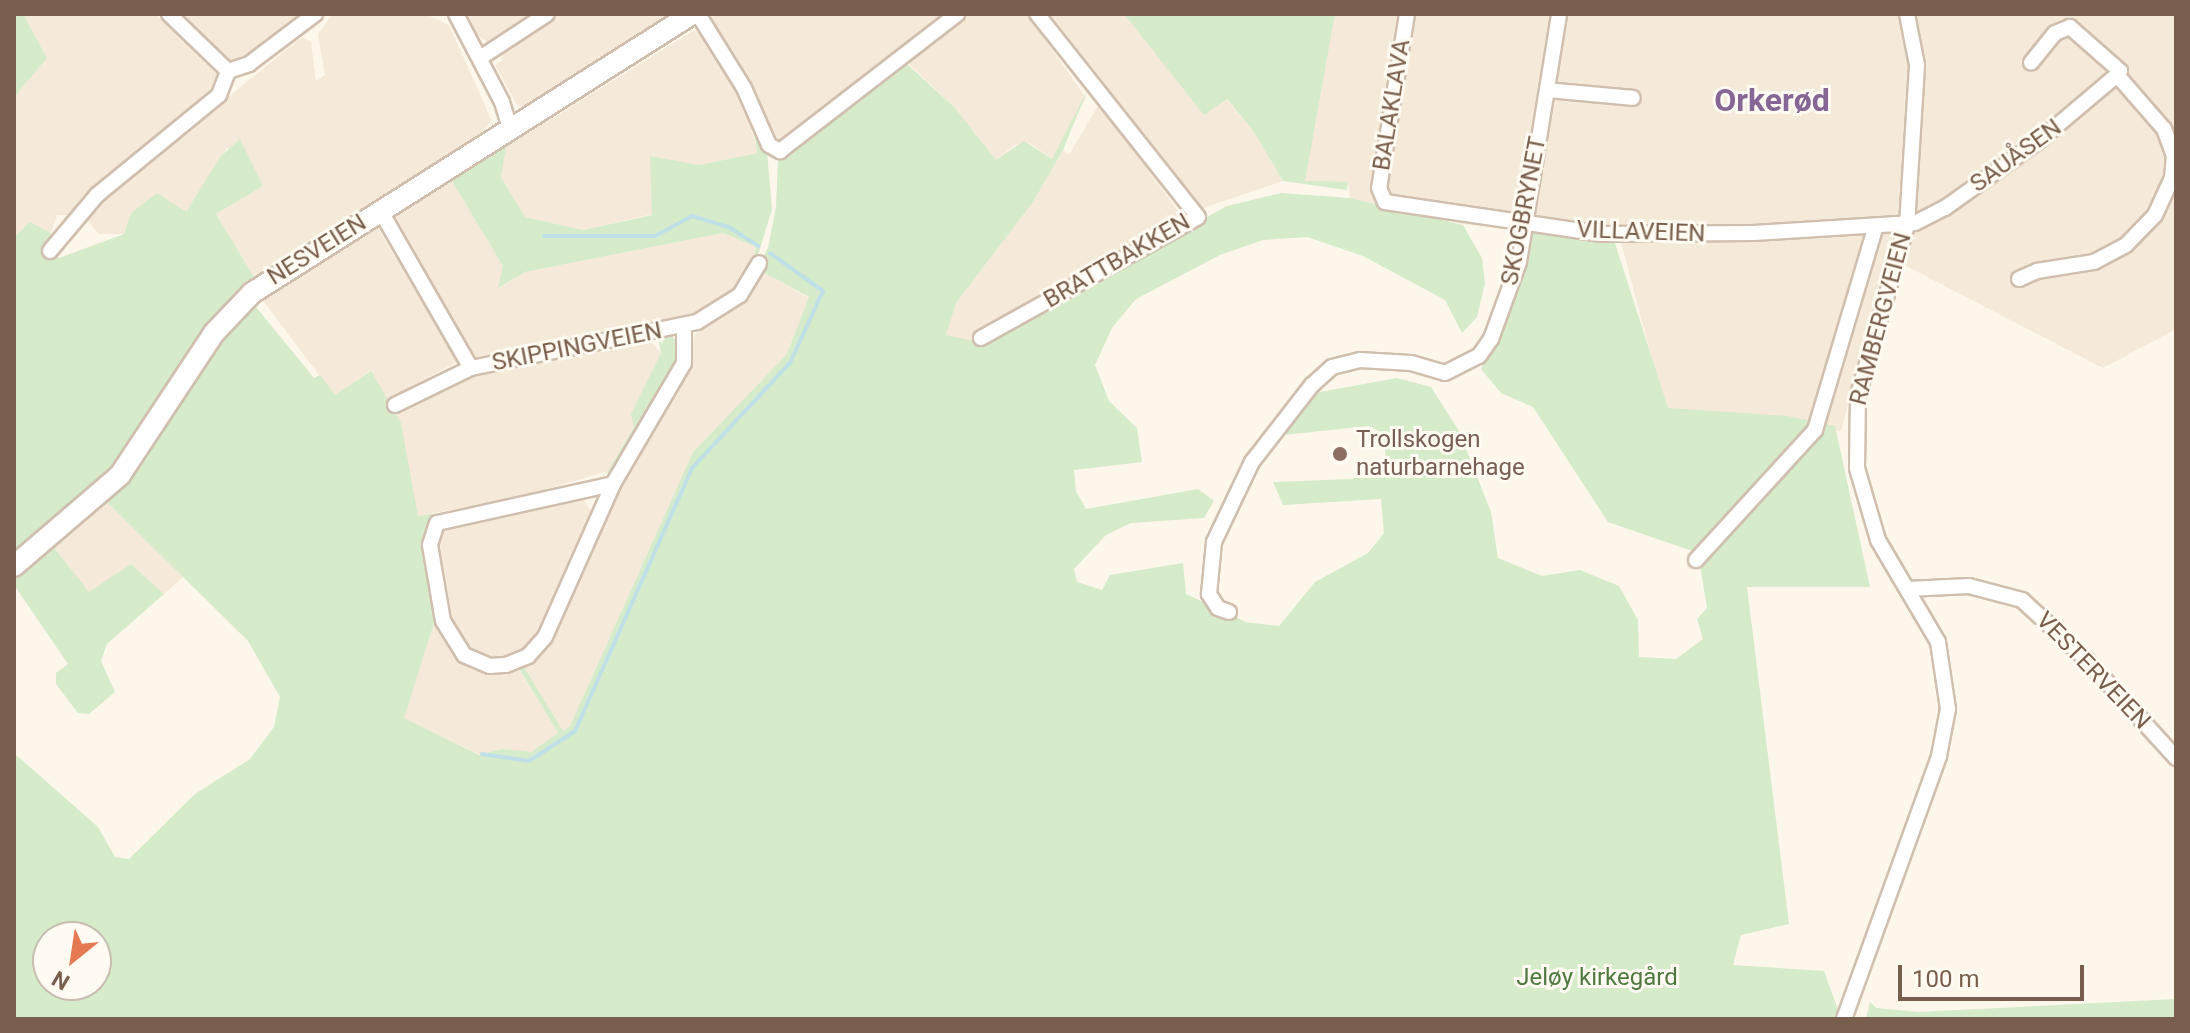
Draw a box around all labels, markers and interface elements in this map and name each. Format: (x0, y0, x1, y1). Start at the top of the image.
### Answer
street label: BALAKLAVA (1367, 37, 1417, 173)
district label: Orkerød (1714, 81, 1830, 119)
street label: SAUÅSEN (1965, 113, 2067, 199)
street label: SKOGBRYNET (1495, 134, 1553, 288)
street label: BRATTBAKKEN (1039, 207, 1195, 315)
street label: NESVEIEN (262, 208, 372, 292)
street label: VILLAVEIEN (1576, 215, 1706, 249)
street label: RAMBERGVEIEN (1844, 230, 1918, 408)
street label: SKIPPINGVEIEN (490, 316, 664, 378)
place label: Trollskogen naturbarnehage (1356, 426, 1525, 482)
marker: Trollskogen naturbarnehage (1331, 445, 1349, 463)
street label: VESTERVEIEN (2030, 606, 2156, 736)
north arrow (32, 921, 112, 1001)
scale bar (1902, 949, 2088, 999)
park label: Jeløy kirkegård (1516, 964, 1678, 992)
text: 100 m (1912, 965, 1979, 993)
text: N (48, 966, 74, 995)

